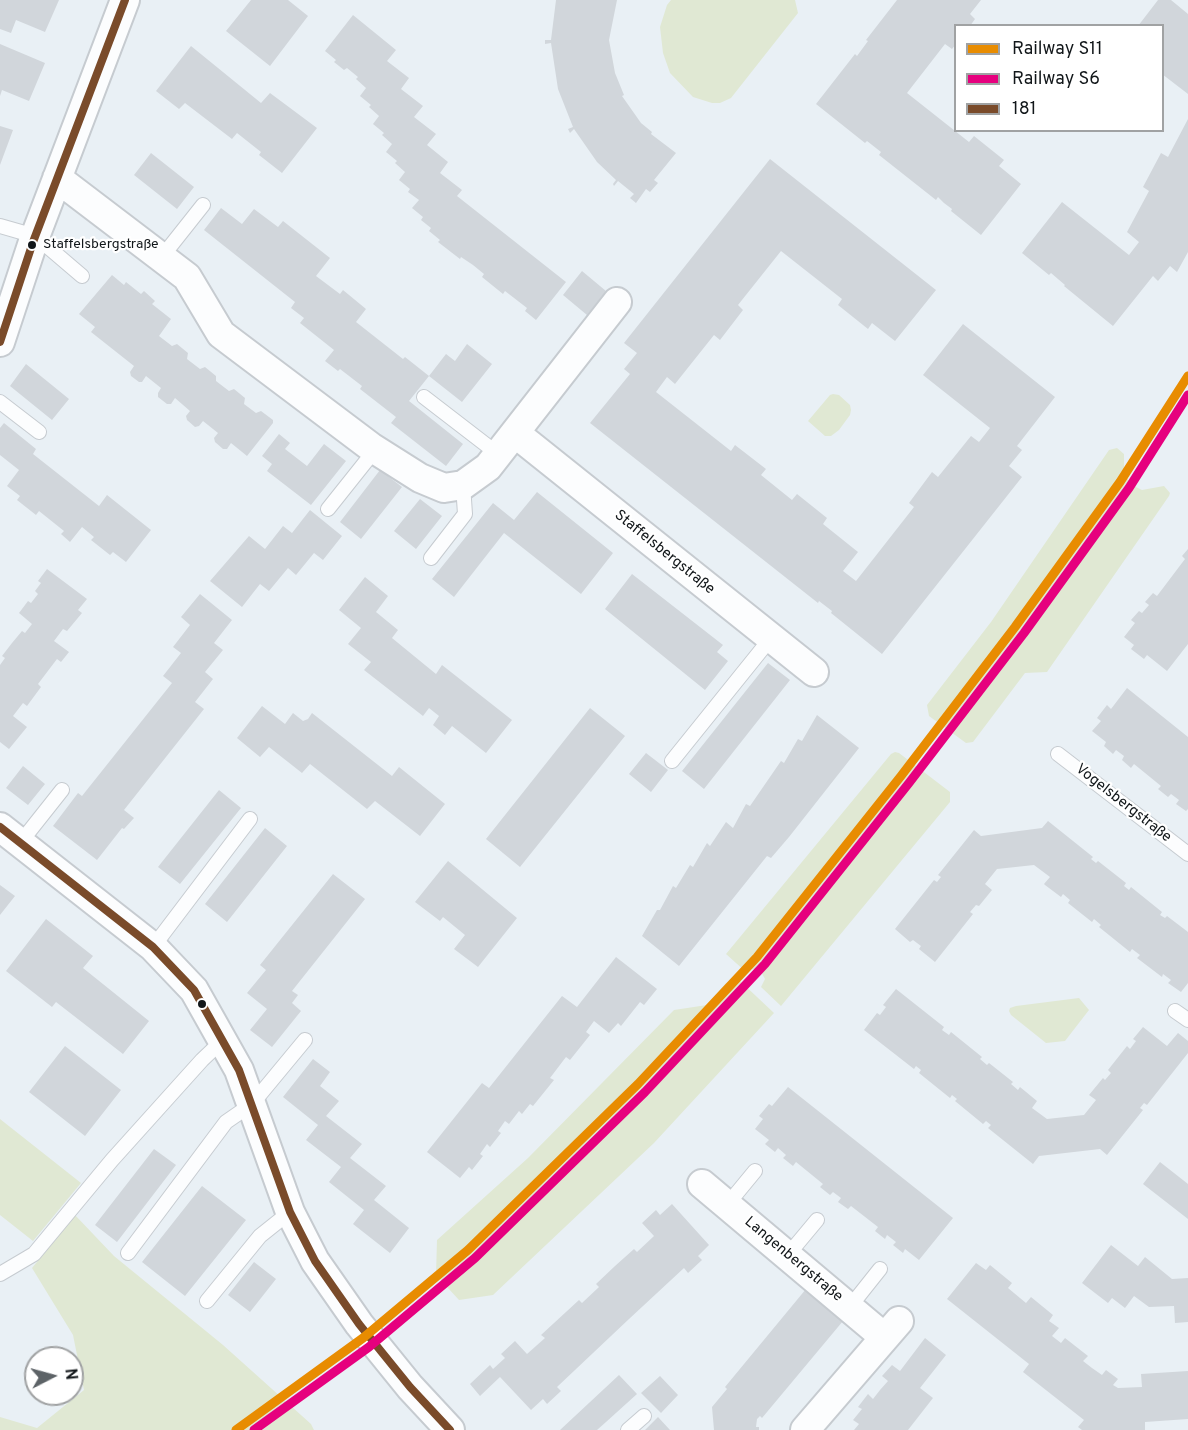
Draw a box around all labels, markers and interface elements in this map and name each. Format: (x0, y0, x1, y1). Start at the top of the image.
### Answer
legend (954, 24, 1164, 132)
text: Railway S11 (1012, 38, 1103, 61)
text: Railway S6 (1012, 68, 1100, 91)
text: 181 (1012, 98, 1036, 121)
place label: Staffelsbergstraße (43, 237, 159, 253)
marker: Staffelsbergstraße (26, 239, 38, 251)
street label: Staffelsbergstraße (610, 507, 718, 599)
street label: Vogelsbergstraße (1071, 761, 1175, 847)
unlabelled marker (196, 998, 208, 1010)
street label: Langenbergstraße (740, 1214, 846, 1306)
north arrow (24, 1346, 84, 1406)
text: N (59, 1368, 80, 1381)

